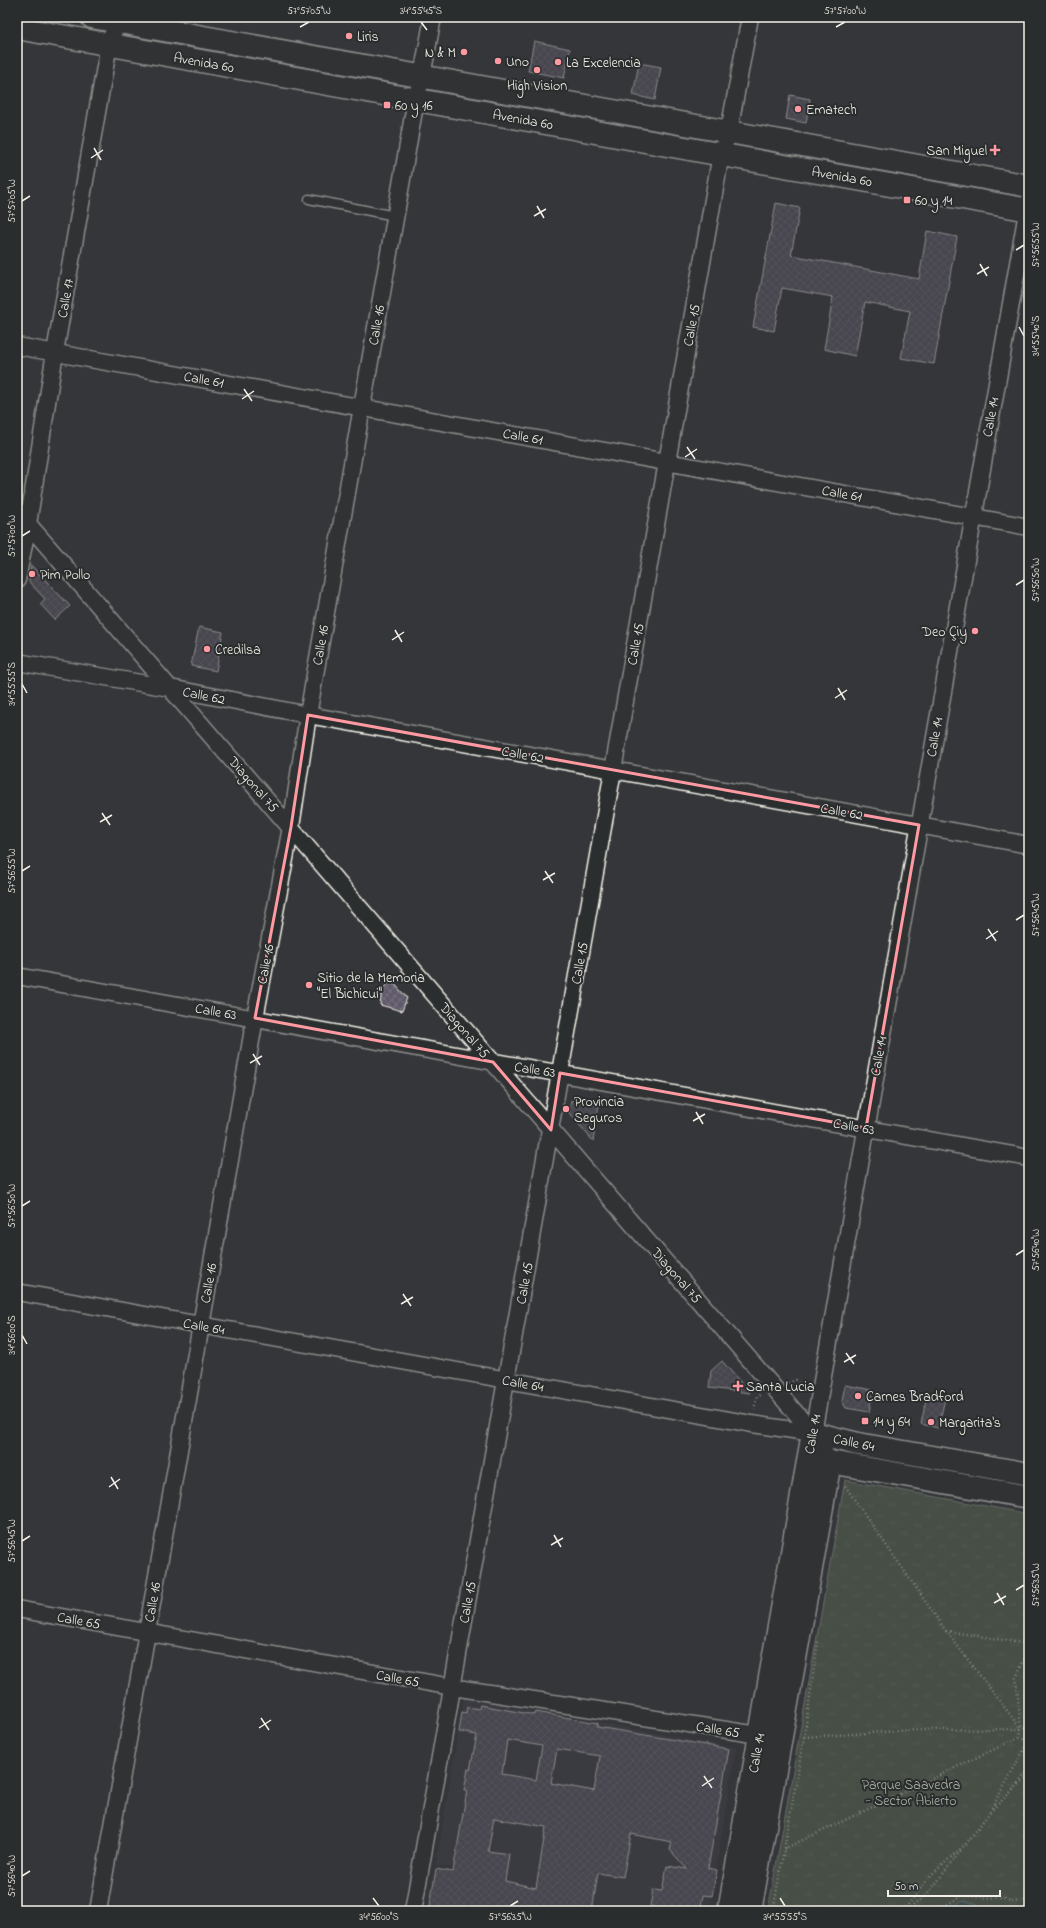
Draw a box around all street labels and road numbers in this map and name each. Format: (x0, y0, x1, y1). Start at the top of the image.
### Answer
street label: Avenida 60 (172, 48, 236, 79)
street label: Avenida 60 (491, 105, 555, 136)
street label: Avenida 60 (810, 162, 874, 193)
street label: Calle 17 (53, 277, 80, 320)
street label: Calle 15 (678, 303, 706, 348)
street label: Calle 16 (364, 304, 391, 347)
street label: Calle 61 (182, 367, 226, 394)
street label: Calle 14 (978, 396, 1005, 439)
street label: Calle 61 (501, 424, 545, 451)
street label: Calle 61 (820, 481, 864, 508)
street label: Calle 15 (622, 622, 650, 667)
street label: Calle 16 (308, 624, 335, 667)
street label: Calle 62 (181, 682, 227, 711)
street label: Calle 14 (922, 716, 949, 759)
street label: Calle 62 (500, 741, 546, 770)
street label: Diagonal 75 (221, 752, 283, 818)
street label: Calle 62 (819, 798, 865, 827)
street label: Calle 15 (566, 941, 594, 986)
street label: Calle 16 (252, 942, 281, 986)
street label: Diagonal 75 (432, 998, 494, 1064)
street label: Calle 63 (193, 999, 238, 1026)
street label: Calle 14 (866, 1035, 893, 1078)
street label: Calle 63 (513, 1057, 557, 1084)
street label: Calle 63 (831, 1114, 876, 1141)
street label: Diagonal 75 (644, 1243, 706, 1309)
street label: Calle 15 (511, 1261, 539, 1306)
street label: Calle 16 (196, 1262, 223, 1305)
street label: Calle 64 (181, 1314, 226, 1341)
street label: Calle 64 (500, 1371, 545, 1398)
street label: Calle 14 (800, 1413, 827, 1456)
street label: Calle 64 (831, 1429, 876, 1458)
street label: Calle 15 (454, 1580, 482, 1625)
street label: Calle 16 (140, 1581, 167, 1624)
street label: Calle 65 (55, 1607, 102, 1636)
street label: Calle 65 (374, 1665, 421, 1694)
street label: Calle 65 (694, 1717, 741, 1744)
street label: Calle 14 (744, 1732, 771, 1775)

